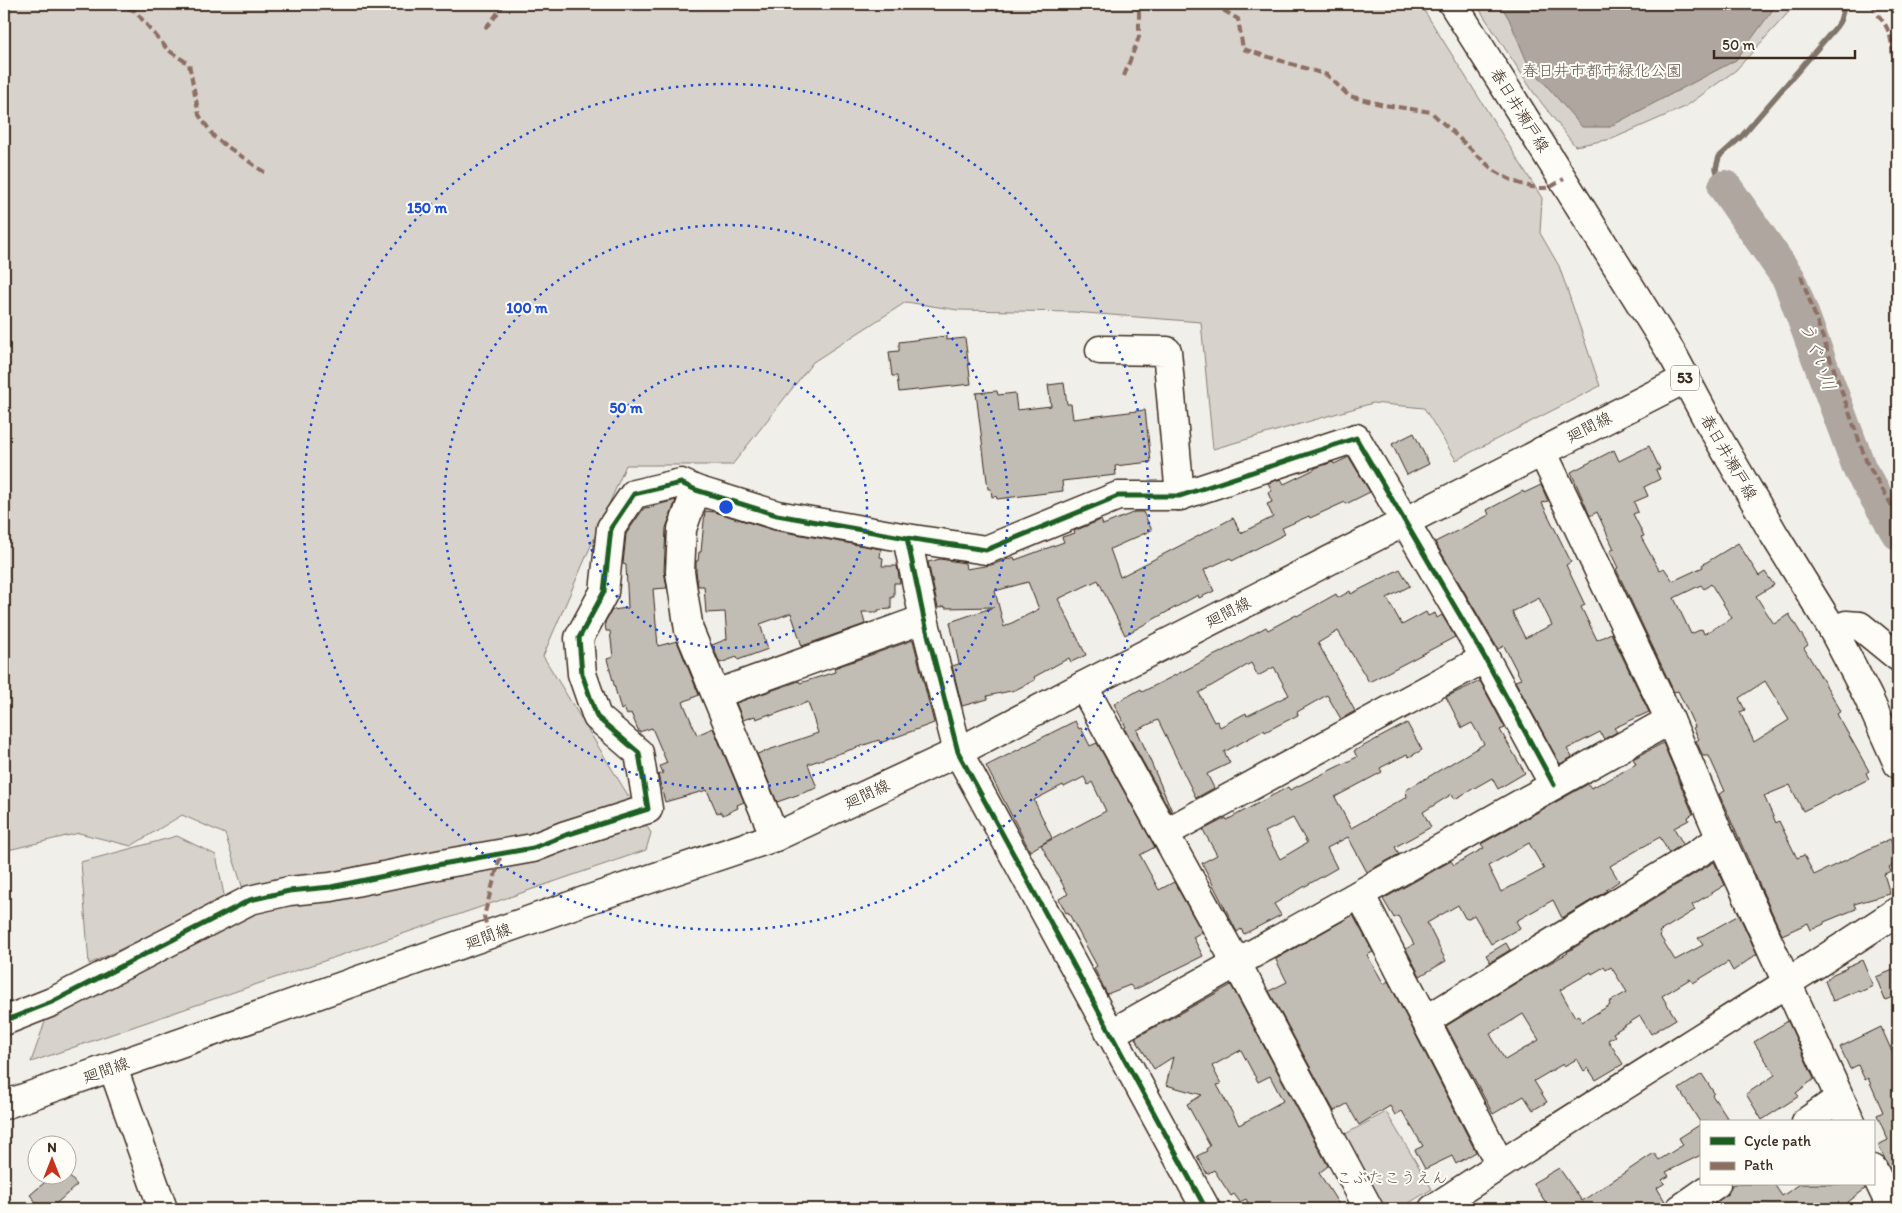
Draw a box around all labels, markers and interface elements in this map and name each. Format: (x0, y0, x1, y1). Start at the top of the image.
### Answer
scale bar (1714, 28, 1856, 60)
text: 50 m (1722, 36, 1755, 54)
park label: 春日井市都市緑化公園 (1522, 61, 1682, 80)
street label: 春日井瀬戸線 (1487, 64, 1553, 156)
text: 150 m (407, 199, 447, 217)
text: 100 m (506, 299, 548, 317)
water label: うぐい川 (1795, 318, 1841, 394)
road number: 53 (1671, 366, 1699, 390)
text: 50 m (609, 399, 643, 417)
street label: 廻間線 (1563, 408, 1615, 446)
street label: 春日井瀬戸線 (1697, 411, 1761, 503)
centre of rings (717, 498, 735, 516)
street label: 廻間線 (1202, 593, 1254, 631)
street label: 廻間線 (841, 775, 893, 813)
street label: 廻間線 (462, 919, 514, 953)
street label: 廻間線 (80, 1053, 132, 1087)
legend (1700, 1120, 1874, 1186)
text: Cycle path (1744, 1132, 1811, 1150)
north arrow (28, 1136, 78, 1186)
text: N (47, 1139, 57, 1156)
text: Path (1744, 1156, 1773, 1174)
park label: こぶたこうえん (1336, 1168, 1448, 1187)

